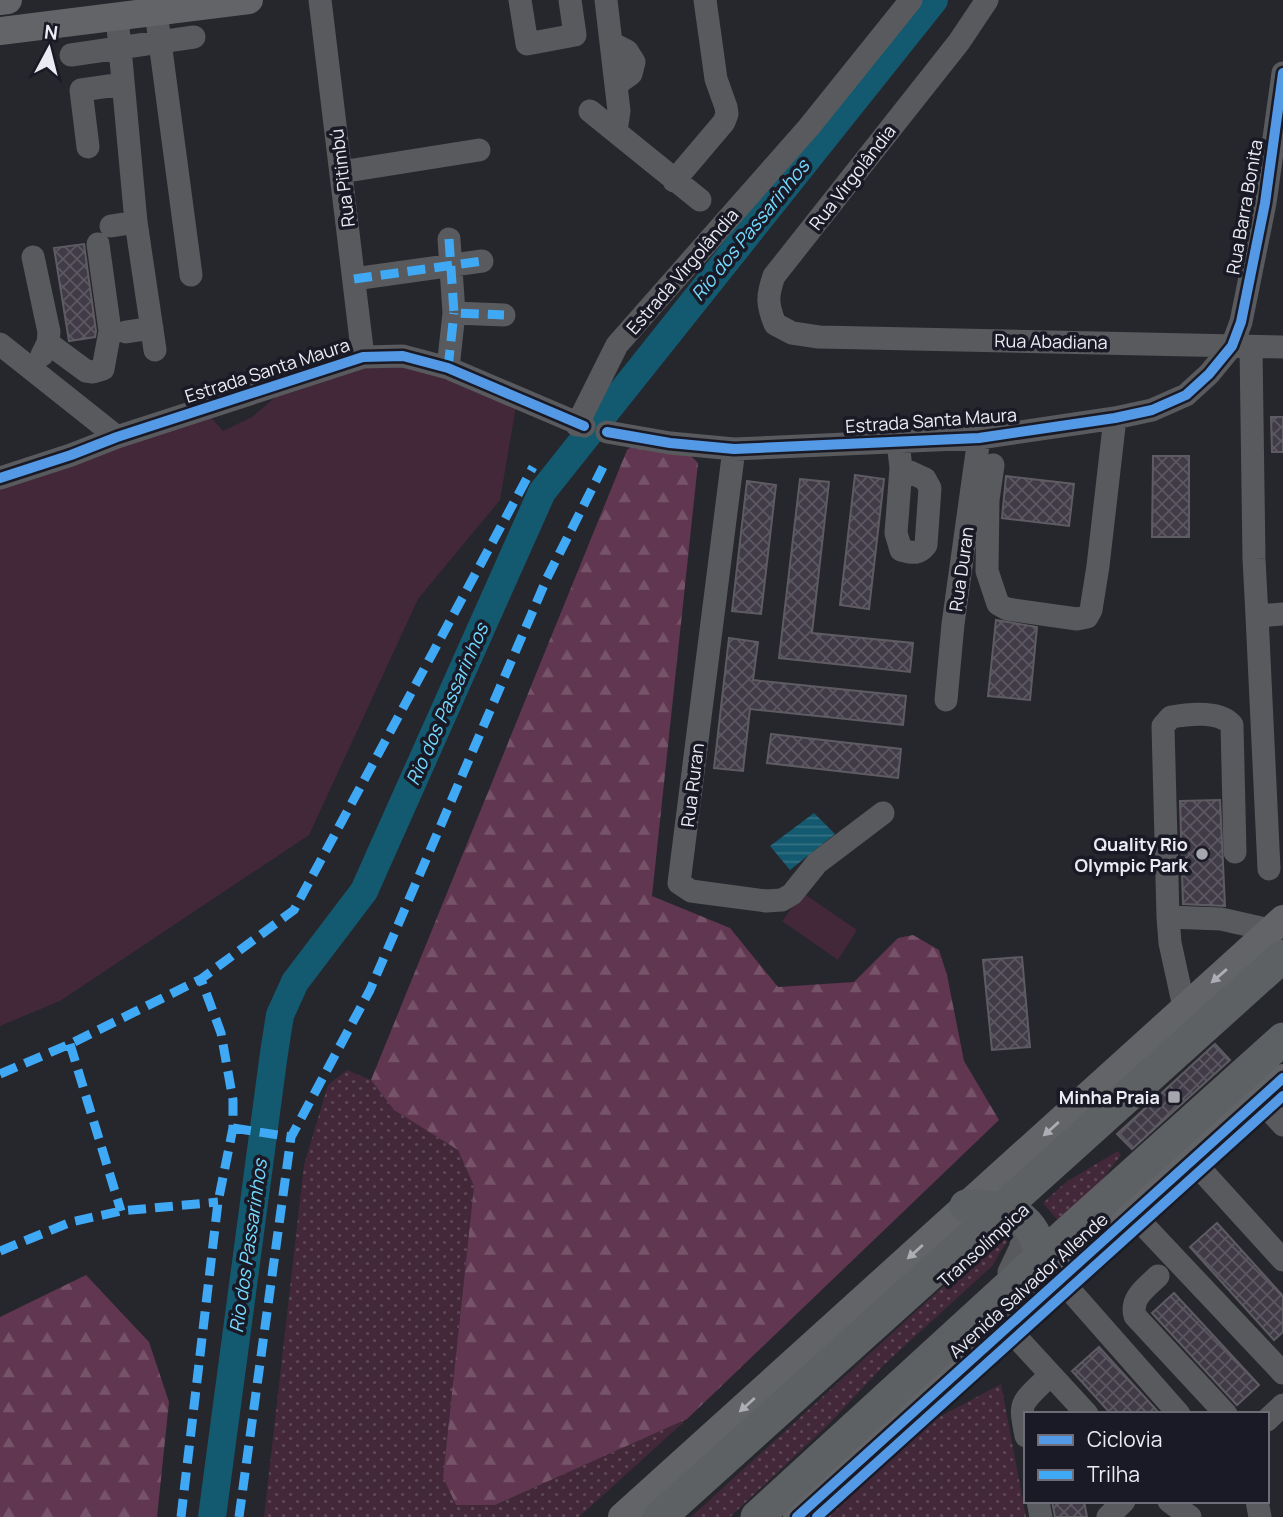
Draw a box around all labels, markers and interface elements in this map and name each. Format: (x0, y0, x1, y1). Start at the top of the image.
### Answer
north arrow (14, 14, 84, 84)
text: N (43, 18, 59, 46)
street label: Rua Virgolândia (803, 119, 901, 235)
street label: Rua Pitimbú (324, 128, 360, 228)
street label: Rua Barra Bonita (1220, 138, 1268, 276)
water label: Rio dos Passarinhos (685, 152, 816, 306)
street label: Estrada Virgolândia (621, 203, 743, 339)
street label: Rua Abadiana (994, 328, 1108, 354)
street label: Estrada Santa Maura (182, 332, 352, 408)
street label: Estrada Santa Maura (844, 402, 1018, 438)
street label: Rua Duran (943, 525, 979, 613)
water label: Rio dos Passarinhos (400, 617, 495, 789)
street label: Rua Ruran (675, 742, 709, 828)
place label: Quality Rio Olympic Park (1075, 832, 1189, 877)
marker: Quality Rio Olympic Park (1194, 846, 1210, 862)
one-way arrow (1210, 968, 1228, 984)
place label: Minha Praia (1059, 1085, 1160, 1109)
marker: Minha Praia (1166, 1089, 1182, 1105)
one-way arrow (1043, 1120, 1060, 1136)
water label: Rio dos Passarinhos (223, 1156, 273, 1334)
street label: Transolímpica (932, 1198, 1034, 1292)
street label: Avenida Salvador Allende (943, 1207, 1113, 1363)
one-way arrow (907, 1244, 924, 1259)
one-way arrow (739, 1396, 756, 1412)
legend (1024, 1412, 1269, 1503)
text: Ciclovia (1087, 1425, 1162, 1453)
text: Trilha (1087, 1460, 1140, 1488)

